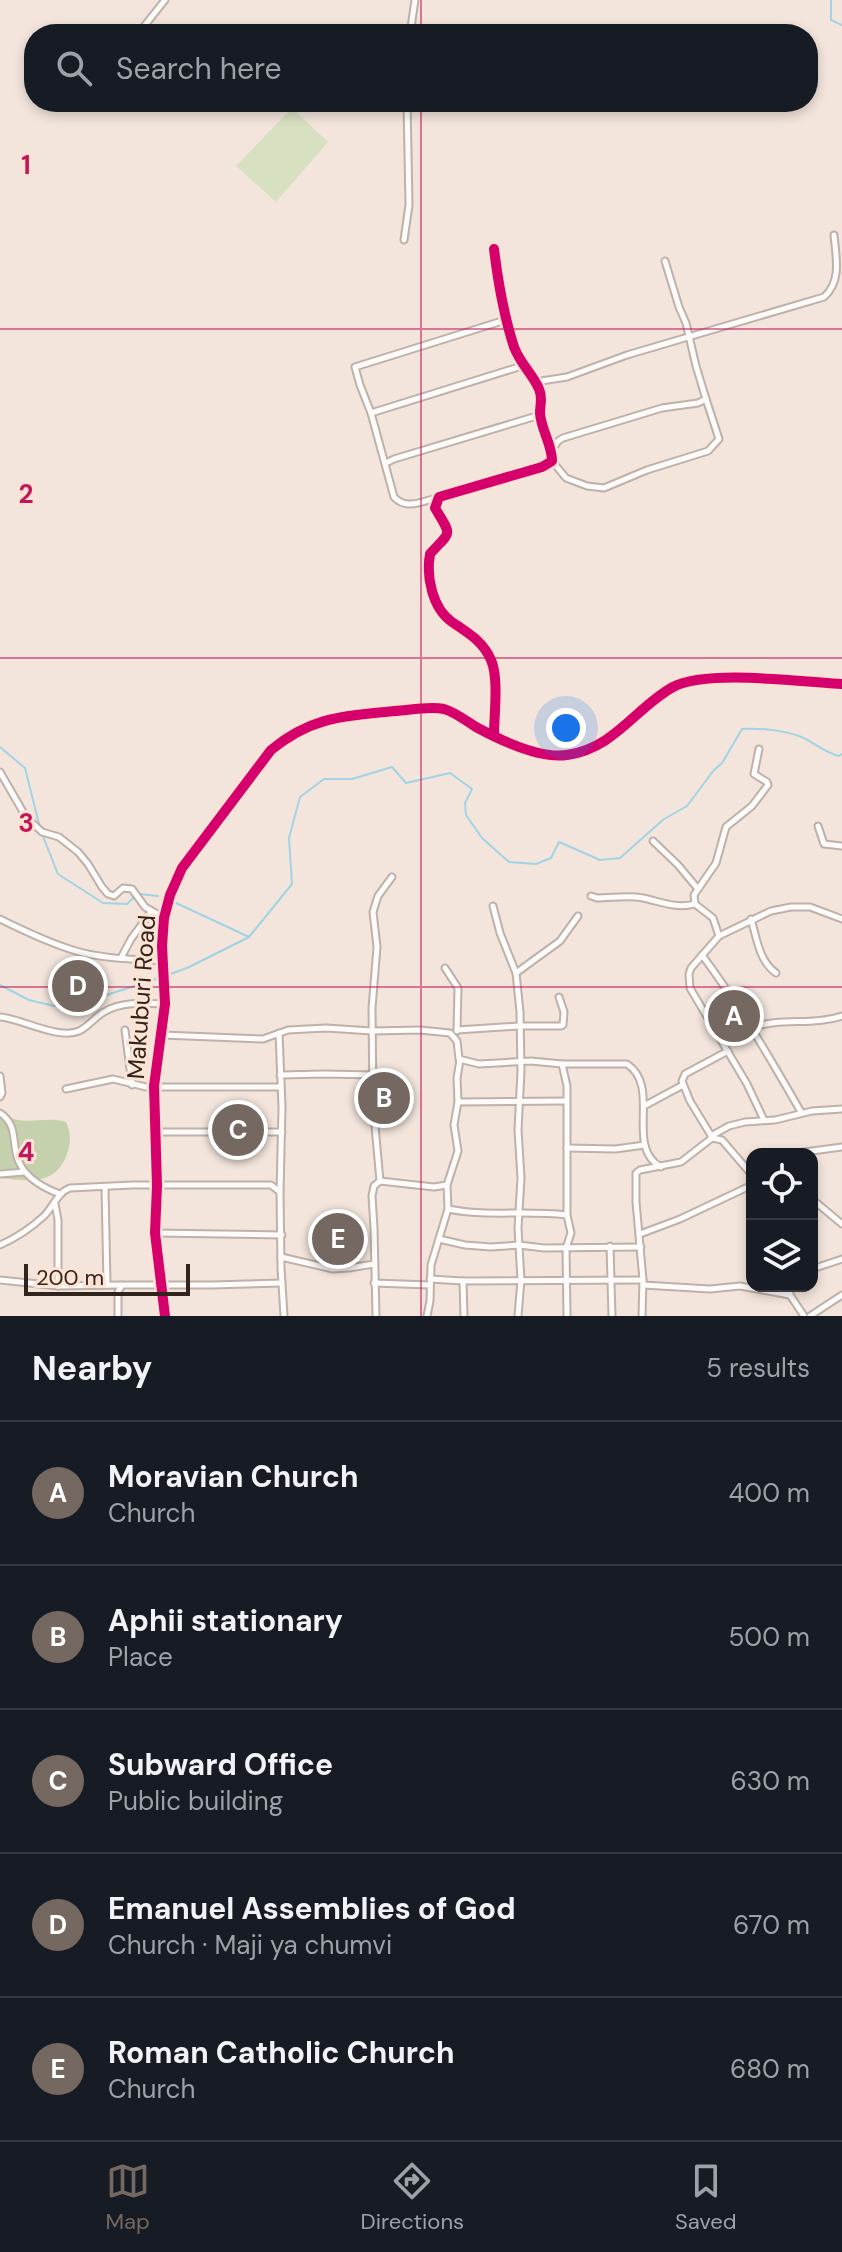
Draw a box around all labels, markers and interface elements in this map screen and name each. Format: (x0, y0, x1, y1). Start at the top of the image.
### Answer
search box (24, 24, 818, 112)
icon: search (52, 46, 96, 90)
text: Search here (116, 49, 282, 88)
text: 1 (21, 148, 31, 182)
text: 2 (18, 477, 34, 511)
your location (546, 708, 586, 748)
text: 3 (18, 806, 34, 840)
street label: Makuburi Road (120, 914, 162, 1080)
pin: D (52, 956, 104, 1016)
pin: A (708, 986, 760, 1046)
pin: B (358, 1068, 410, 1128)
pin: C (212, 1100, 264, 1160)
text: 4 (18, 1135, 34, 1169)
map controls (746, 1148, 818, 1292)
button: locate (746, 1148, 818, 1220)
pin: E (312, 1209, 364, 1269)
button: layers (746, 1220, 818, 1292)
scale bar (24, 1260, 190, 1296)
text: 200 m (36, 1263, 104, 1292)
text: Nearby (32, 1346, 152, 1391)
text: 5 results (706, 1351, 810, 1385)
text: Moravian Church (108, 1457, 359, 1496)
text: A (49, 1476, 67, 1510)
text: 400 m (729, 1476, 810, 1510)
text: Church (108, 1496, 195, 1530)
text: Aphii stationary (108, 1601, 343, 1640)
text: B (50, 1620, 66, 1654)
text: 500 m (728, 1620, 810, 1654)
text: Place (108, 1640, 173, 1674)
text: Subward Office (108, 1745, 333, 1784)
text: C (48, 1764, 68, 1798)
text: 630 m (730, 1764, 810, 1798)
text: Public building (108, 1784, 283, 1818)
text: Emanuel Assemblies of God (108, 1889, 516, 1928)
text: D (49, 1908, 67, 1942)
text: 670 m (733, 1908, 810, 1942)
text: Church · Maji ya chumvi (108, 1928, 392, 1962)
text: Roman Catholic Church (108, 2033, 455, 2072)
text: E (50, 2052, 66, 2086)
text: 680 m (730, 2052, 810, 2086)
text: Church (108, 2072, 195, 2106)
tab: Map (105, 2159, 150, 2236)
tab: Directions (361, 2159, 464, 2236)
tab: Saved (675, 2159, 737, 2236)

